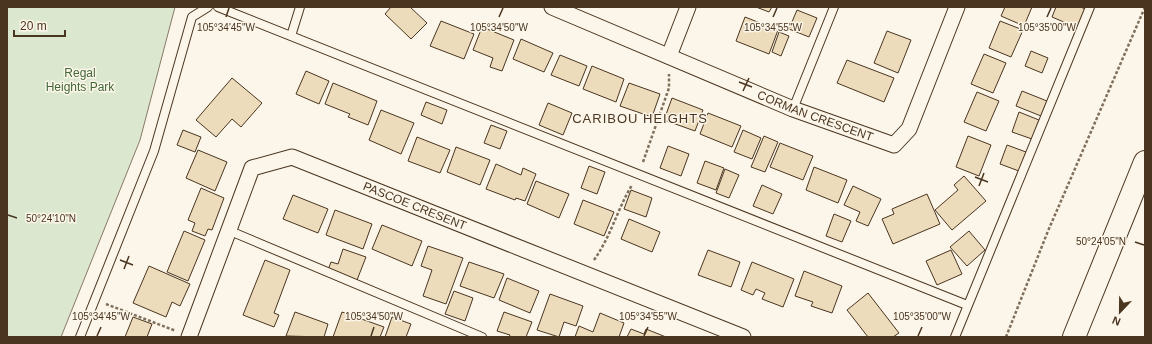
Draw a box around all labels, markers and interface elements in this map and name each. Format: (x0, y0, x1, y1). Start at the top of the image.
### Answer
scale bar (14, 12, 65, 38)
text: 20 m (20, 19, 47, 33)
text: 105°34'45"W (197, 22, 255, 33)
text: 105°34'50"W (470, 22, 528, 33)
text: 105°34'55"W (744, 22, 802, 33)
text: 105°35'00"W (1018, 22, 1076, 33)
park label: Regal Heights Park (46, 66, 115, 94)
street label: CORMAN CRESCENT (755, 88, 876, 144)
district label: CARIBOU HEIGHTS (572, 111, 708, 126)
street label: PASCOE CRESENT (361, 179, 469, 233)
text: 50°24'10"N (26, 213, 76, 224)
text: 50°24'05"N (1076, 236, 1126, 247)
north arrow (1100, 292, 1140, 332)
text: 105°34'45"W (72, 311, 130, 322)
text: 105°34'50"W (345, 311, 403, 322)
text: 105°34'55"W (619, 311, 677, 322)
text: 105°35'00"W (893, 311, 951, 322)
text: N (1110, 314, 1122, 328)

